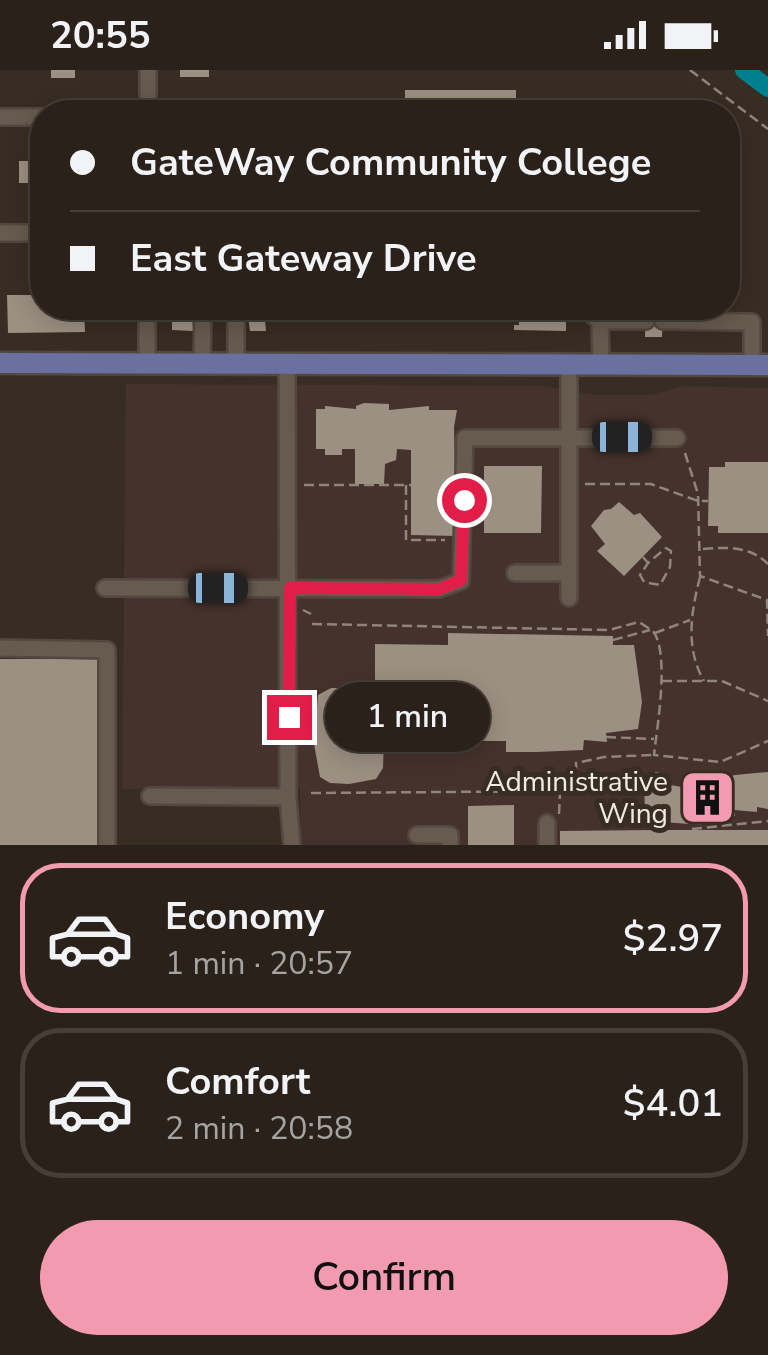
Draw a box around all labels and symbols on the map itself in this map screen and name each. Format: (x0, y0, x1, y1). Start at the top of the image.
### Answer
car (592, 422, 652, 452)
route start (442, 478, 487, 523)
car (188, 573, 248, 603)
callout: 1 min (324, 682, 489, 752)
route end (267, 695, 312, 740)
place label: Administrative Wing (485, 763, 668, 833)
building icon: Administrative Wing (677, 768, 737, 828)

